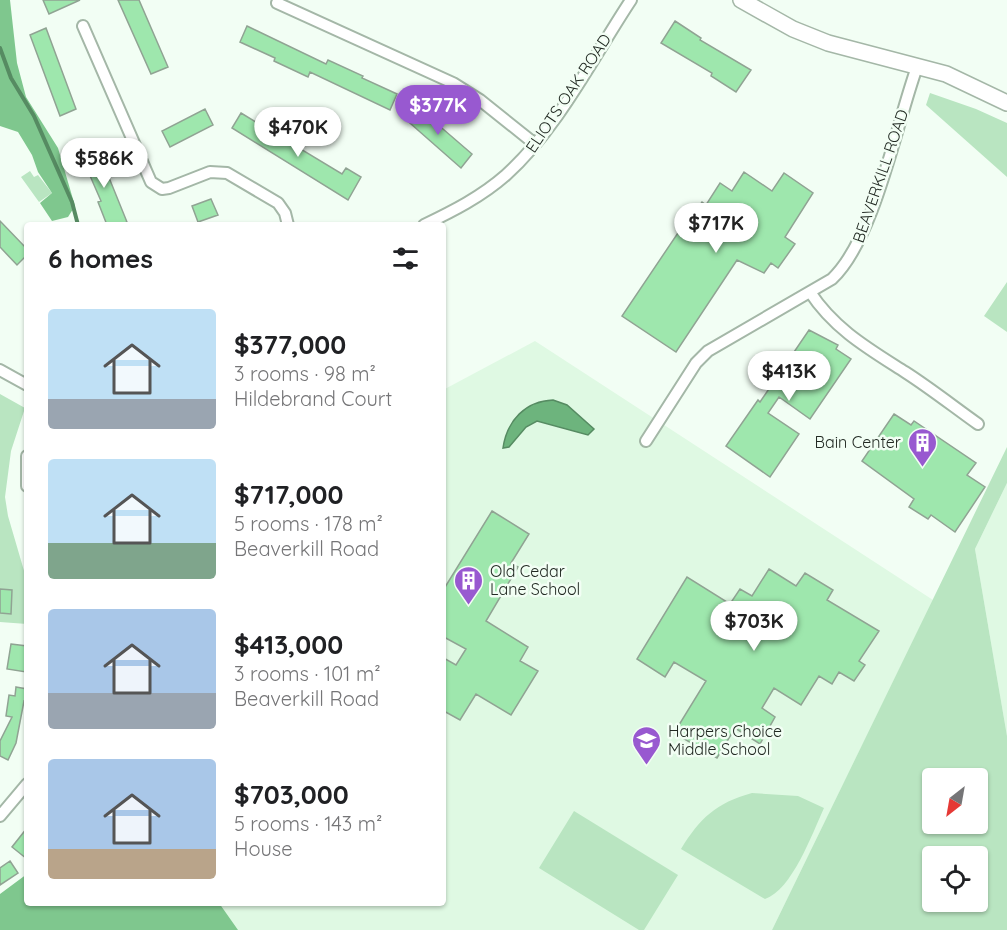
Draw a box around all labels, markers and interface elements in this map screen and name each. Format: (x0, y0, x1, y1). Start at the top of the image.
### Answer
street label: ELIOTS OAK ROAD (521, 30, 615, 156)
pin: $377K (396, 85, 480, 136)
text: $377K (409, 92, 467, 117)
pin: $470K (256, 107, 340, 158)
street label: BEAVERKILL ROAD (848, 107, 912, 245)
text: $470K (268, 114, 328, 139)
pin: $586K (62, 138, 146, 189)
text: $586K (75, 145, 133, 170)
pin: $717K (674, 203, 758, 254)
text: $717K (688, 210, 744, 235)
text: 6 homes (48, 242, 153, 275)
icon: filters (389, 242, 422, 275)
text: $377,000 (234, 328, 346, 361)
icon: home (96, 333, 168, 405)
pin: $413K (747, 351, 831, 402)
text: $413K (762, 358, 816, 383)
text: 3 rooms · 98 m² (234, 361, 376, 386)
text: Hildebrand Court (234, 386, 392, 411)
building icon: Bain Center (906, 426, 938, 468)
place label: Bain Center (815, 432, 901, 452)
text: $717,000 (234, 478, 344, 511)
icon: home (96, 483, 168, 555)
text: 5 rooms · 178 m² (234, 511, 383, 536)
text: Beaverkill Road (234, 536, 379, 561)
place label: Old Cedar Lane School (490, 561, 580, 599)
building icon: Old Cedar Lane School (453, 564, 485, 606)
pin: $703K (712, 601, 796, 652)
text: $703K (724, 608, 784, 633)
text: $413,000 (234, 628, 343, 661)
icon: home (96, 633, 168, 705)
text: 3 rooms · 101 m² (234, 661, 381, 686)
text: Beaverkill Road (234, 686, 379, 711)
place label: Harpers Choice Middle School (668, 721, 782, 759)
school or university icon: Harpers Choice Middle School (631, 724, 663, 766)
north arrow (922, 768, 988, 834)
map controls (922, 768, 988, 912)
text: $703,000 (234, 778, 349, 811)
icon: home (96, 783, 168, 855)
text: 5 rooms · 143 m² (234, 811, 382, 836)
text: House (234, 836, 293, 861)
button: locate (922, 846, 988, 912)

